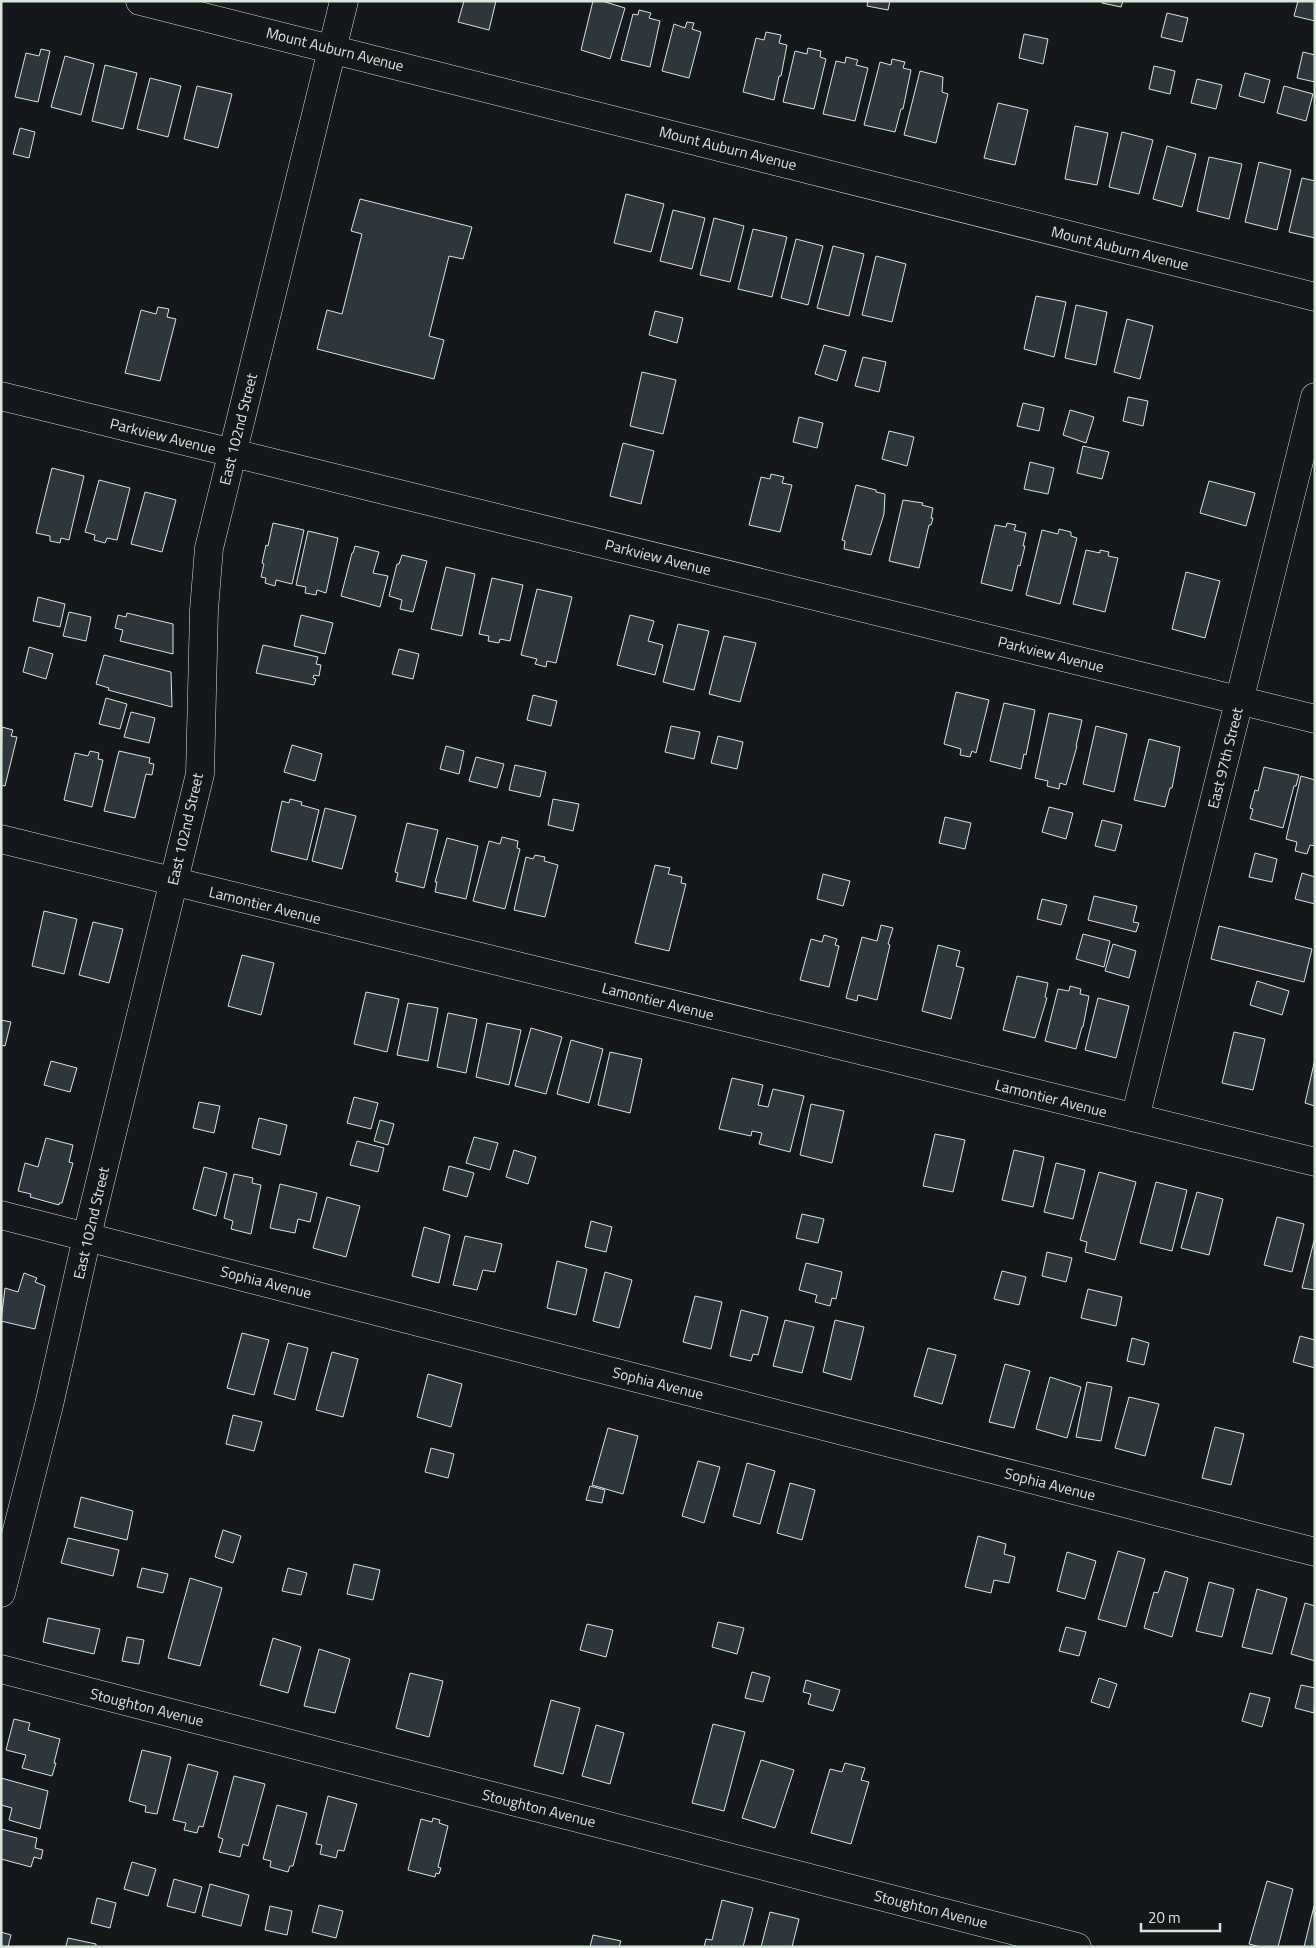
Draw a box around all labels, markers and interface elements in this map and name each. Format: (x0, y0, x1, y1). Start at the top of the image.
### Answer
street label: Mount Auburn Avenue (264, 21, 406, 77)
street label: Mount Auburn Avenue (657, 120, 799, 176)
street label: Mount Auburn Avenue (1049, 220, 1191, 276)
street label: East 102nd Street (213, 370, 263, 487)
street label: Parkview Avenue (108, 412, 218, 460)
street label: Parkview Avenue (603, 533, 713, 581)
street label: Parkview Avenue (996, 630, 1106, 678)
street label: East 97th Street (1201, 704, 1249, 811)
street label: East 102nd Street (161, 770, 209, 887)
street label: Lamontier Avenue (207, 880, 323, 930)
street label: Lamontier Avenue (600, 976, 716, 1026)
street label: Lamontier Avenue (993, 1073, 1109, 1123)
street label: East 102nd Street (67, 1164, 115, 1281)
street label: Sophia Avenue (218, 1260, 314, 1304)
street label: Sophia Avenue (610, 1361, 706, 1405)
street label: Sophia Avenue (1002, 1462, 1098, 1506)
street label: Stoughton Avenue (88, 1682, 206, 1732)
street label: Stoughton Avenue (480, 1783, 598, 1833)
street label: Stoughton Avenue (872, 1884, 990, 1934)
scale bar (1141, 1900, 1220, 1932)
text: 20 m (1148, 1906, 1181, 1929)

